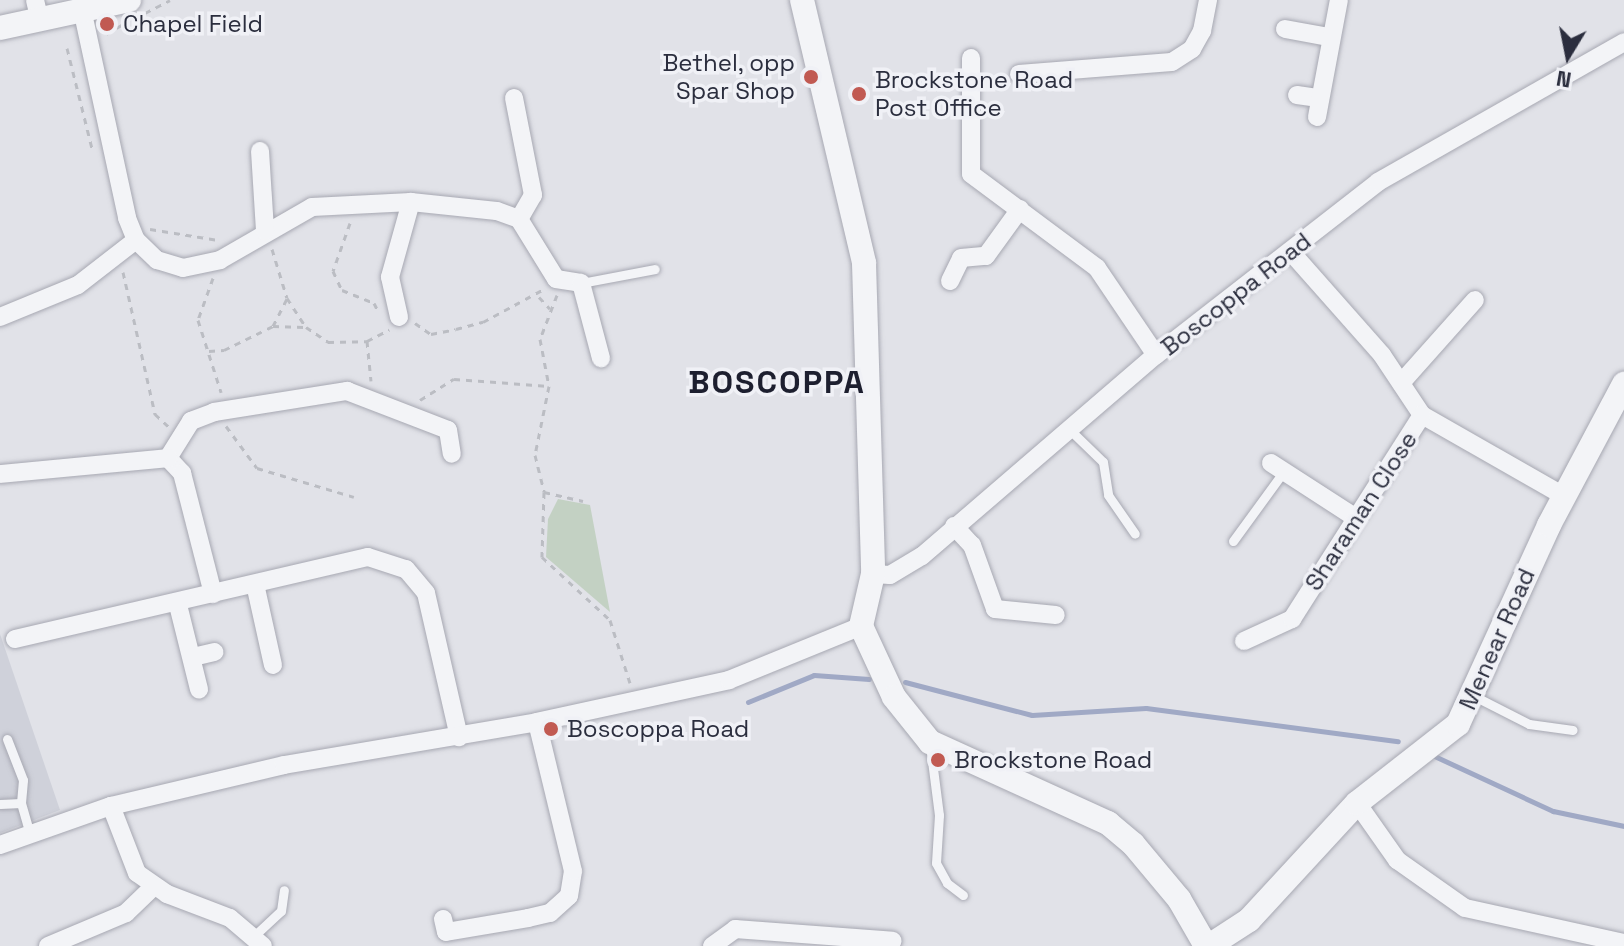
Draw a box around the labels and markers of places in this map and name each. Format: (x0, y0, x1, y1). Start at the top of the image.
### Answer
place label: Chapel Field (123, 10, 263, 38)
marker: Chapel Field (98, 15, 116, 33)
place label: Bethel, opp Spar Shop (662, 49, 795, 105)
place label: Brockstone Road Post Office (875, 66, 1073, 122)
marker: Bethel, opp Spar Shop (802, 68, 820, 86)
marker: Brockstone Road Post Office (850, 85, 868, 103)
place label: Boscoppa Road (567, 715, 749, 743)
marker: Boscoppa Road (542, 720, 560, 738)
place label: Brockstone Road (954, 746, 1152, 774)
marker: Brockstone Road (929, 751, 947, 769)

